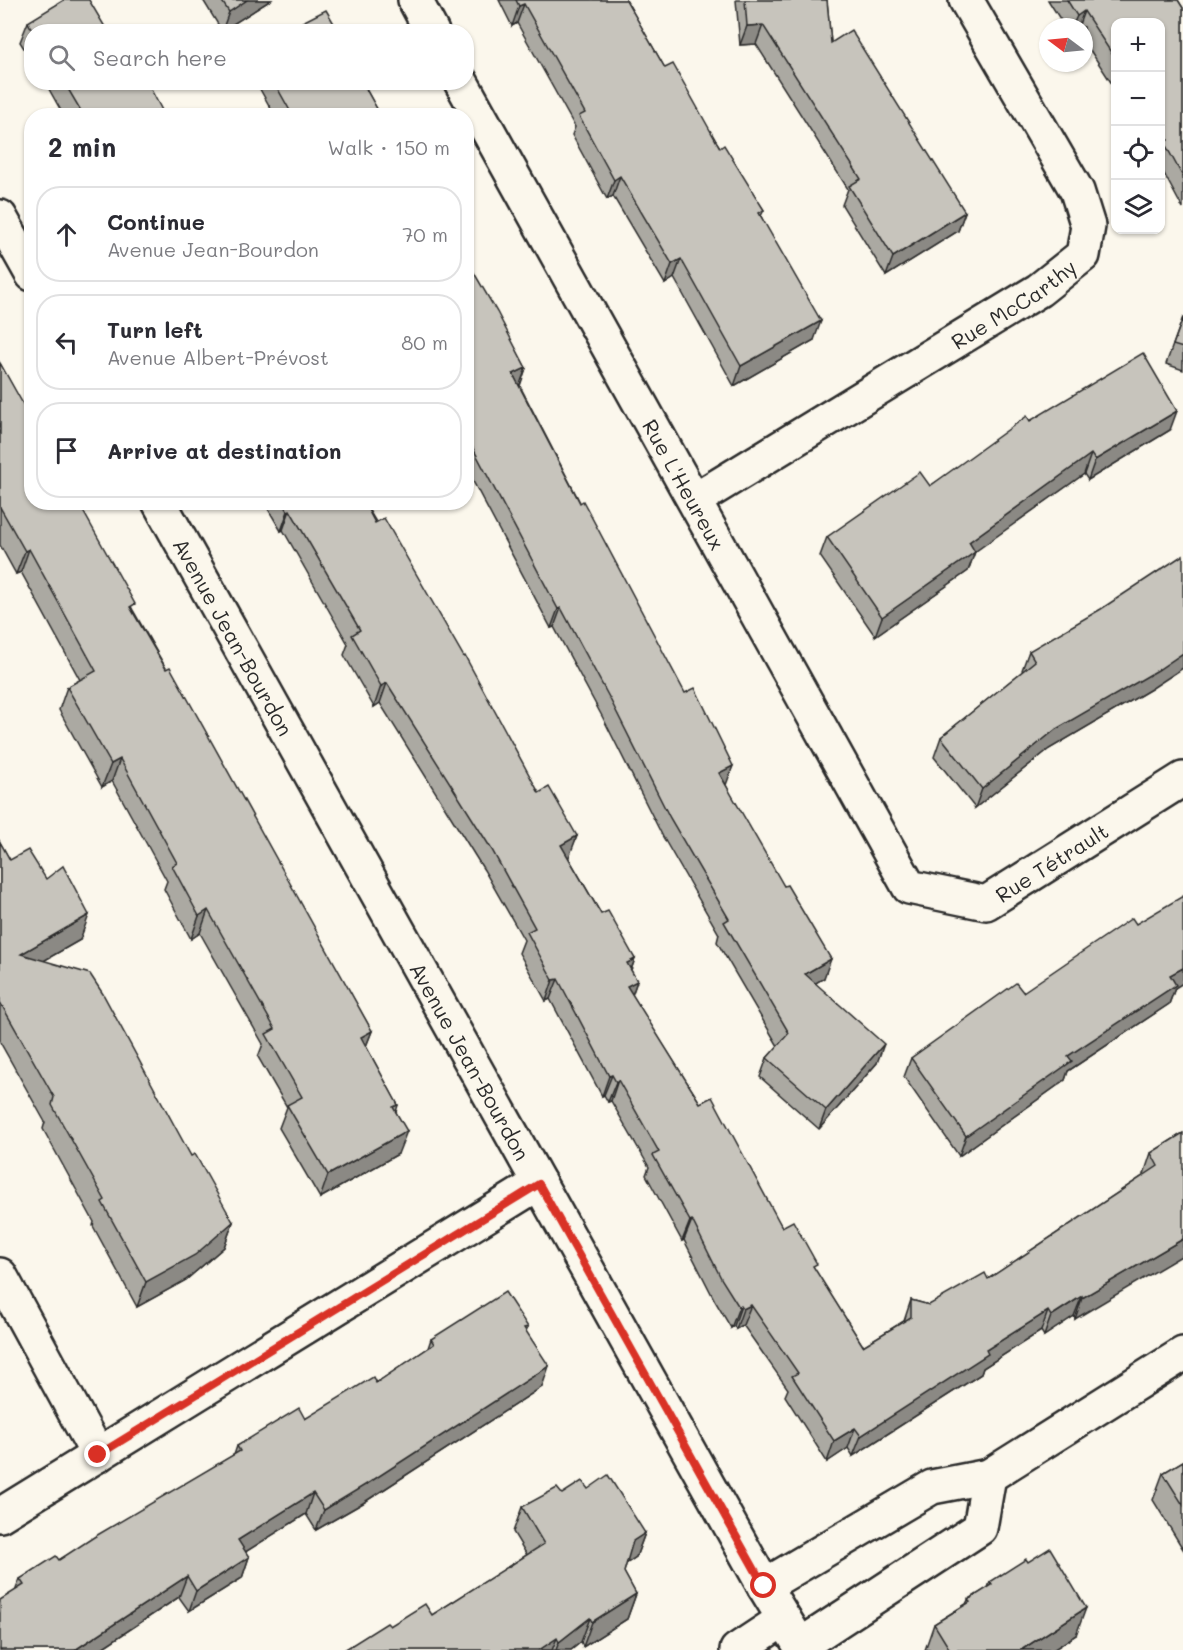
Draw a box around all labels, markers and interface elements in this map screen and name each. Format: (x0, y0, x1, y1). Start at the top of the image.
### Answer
north arrow (1039, 18, 1093, 72)
map controls (1111, 18, 1165, 234)
button: + (1111, 18, 1165, 72)
search box (24, 24, 474, 90)
icon: search (45, 41, 78, 74)
text: Search here (93, 43, 227, 72)
button: − (1111, 72, 1165, 126)
button: locate (1111, 126, 1165, 180)
text: 2 min (48, 130, 116, 164)
text: Walk · 150 m (328, 134, 450, 160)
button: layers (1111, 180, 1165, 234)
text: Continue (107, 207, 205, 236)
icon: ahead (50, 218, 83, 251)
text: 70 m (402, 221, 448, 247)
text: Avenue Jean-Bourdon (107, 236, 319, 262)
street label: Rue McCarthy (946, 253, 1081, 354)
text: Turn left (107, 315, 203, 344)
icon: left (50, 326, 83, 359)
text: 80 m (401, 329, 448, 355)
text: Avenue Albert-Prévost (107, 344, 329, 370)
street label: Rue L'Heureux (637, 414, 732, 554)
icon: arrive (50, 434, 83, 467)
text: Arrive at destination (107, 436, 342, 465)
street label: Avenue Jean-Bourdon (168, 533, 300, 740)
street label: Rue Tétrault (990, 816, 1113, 908)
street label: Avenue Jean-Bourdon (405, 957, 537, 1165)
route end (84, 1441, 110, 1467)
route start (750, 1572, 776, 1598)

